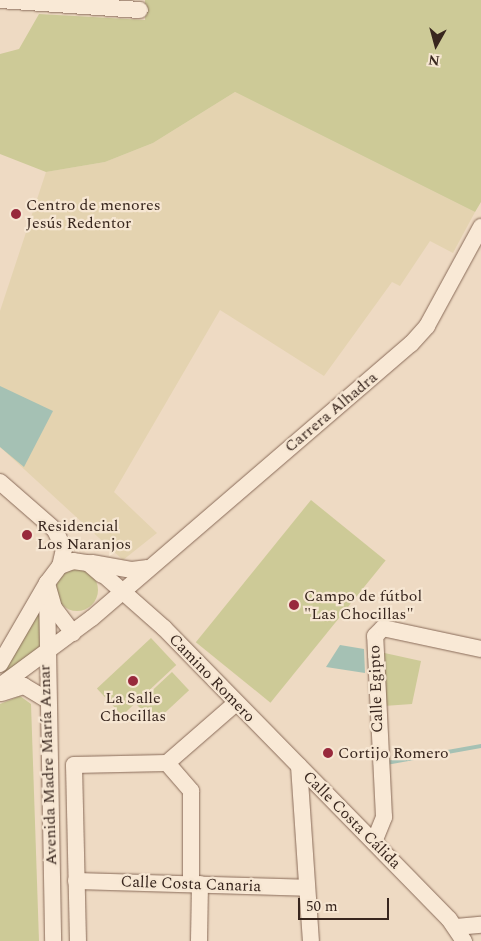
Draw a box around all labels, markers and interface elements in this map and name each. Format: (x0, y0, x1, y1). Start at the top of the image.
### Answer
north arrow (411, 20, 461, 70)
text: N (427, 49, 441, 72)
place label: Centro de menores Jesús Redentor (26, 195, 161, 233)
marker: Centro de menores Jesús Redentor (10, 208, 22, 220)
street label: Carrera Alhadra (281, 368, 381, 456)
place label: Residencial Los Naranjos (37, 516, 131, 554)
marker: Residencial Los Naranjos (21, 529, 33, 541)
place label: Campo de fútbol "Las Chocillas" (304, 586, 422, 624)
marker: Campo de fútbol "Las Chocillas" (288, 599, 300, 611)
street label: Camino Romero (165, 630, 259, 726)
street label: Calle Egipto (365, 645, 387, 733)
street label: Avenida Madre María Aznar (35, 664, 61, 866)
marker: La Salle Chocillas (127, 675, 139, 687)
place label: La Salle Chocillas (100, 688, 166, 726)
place label: Cortijo Romero (338, 743, 449, 763)
marker: Cortijo Romero (322, 747, 334, 759)
street label: Calle Costa Cálida (299, 767, 405, 873)
street label: Calle Costa Canaria (120, 872, 262, 896)
scale bar (301, 888, 392, 920)
text: 50 m (306, 895, 338, 918)

